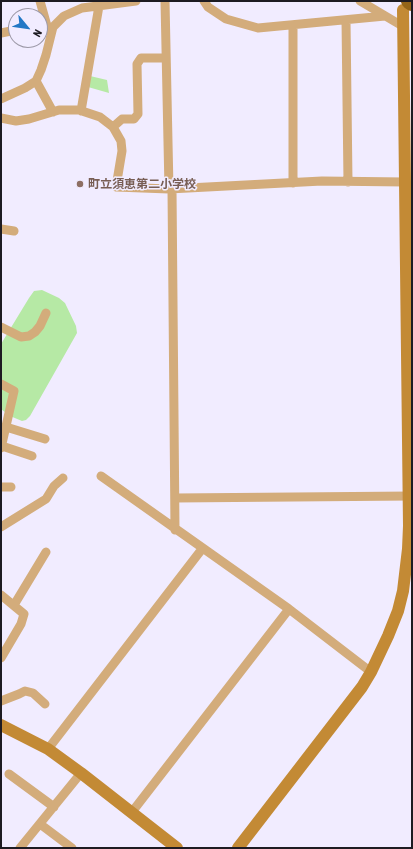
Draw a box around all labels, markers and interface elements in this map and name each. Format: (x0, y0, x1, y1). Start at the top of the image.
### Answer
north arrow (8, 8, 48, 48)
text: N (31, 28, 44, 39)
place label: 町立須恵第二小学校 (88, 177, 196, 191)
marker: 町立須恵第二小学校 (75, 179, 85, 189)

